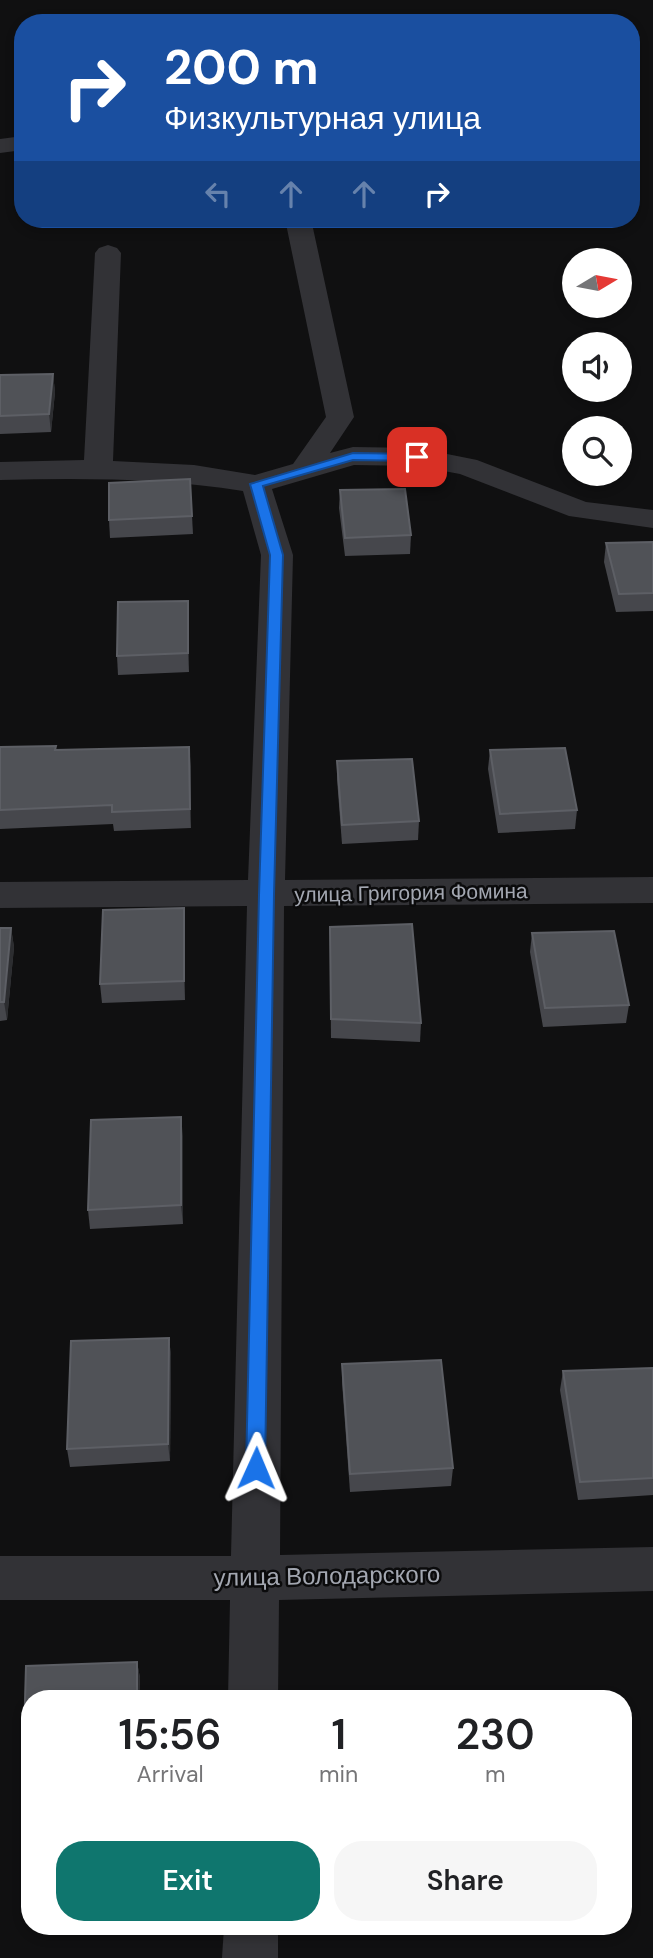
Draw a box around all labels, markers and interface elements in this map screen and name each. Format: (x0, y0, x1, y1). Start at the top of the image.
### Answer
text: 200 m (164, 35, 319, 99)
icon: right (49, 42, 140, 133)
text: Физкультурная улица (164, 97, 481, 139)
icon: left (199, 175, 237, 213)
icon: ahead (272, 175, 310, 213)
icon: ahead (345, 175, 383, 213)
icon: right (418, 175, 456, 213)
north arrow (562, 248, 632, 318)
map controls (562, 248, 632, 486)
button: sound (562, 332, 632, 402)
button: search (562, 416, 632, 486)
pin (387, 427, 447, 487)
icon: arrive (398, 438, 436, 476)
street label: улица Григория Фомина (294, 877, 528, 909)
position arrow (219, 1431, 293, 1505)
street label: улица Володарского (213, 1558, 441, 1593)
text: 15:56 (118, 1707, 222, 1762)
text: 1 (331, 1707, 346, 1762)
text: 230 (456, 1707, 535, 1762)
text: Arrival (137, 1759, 204, 1789)
text: min (319, 1759, 358, 1789)
text: m (485, 1759, 505, 1789)
button: Exit (56, 1841, 320, 1921)
button: Share (334, 1841, 597, 1921)

